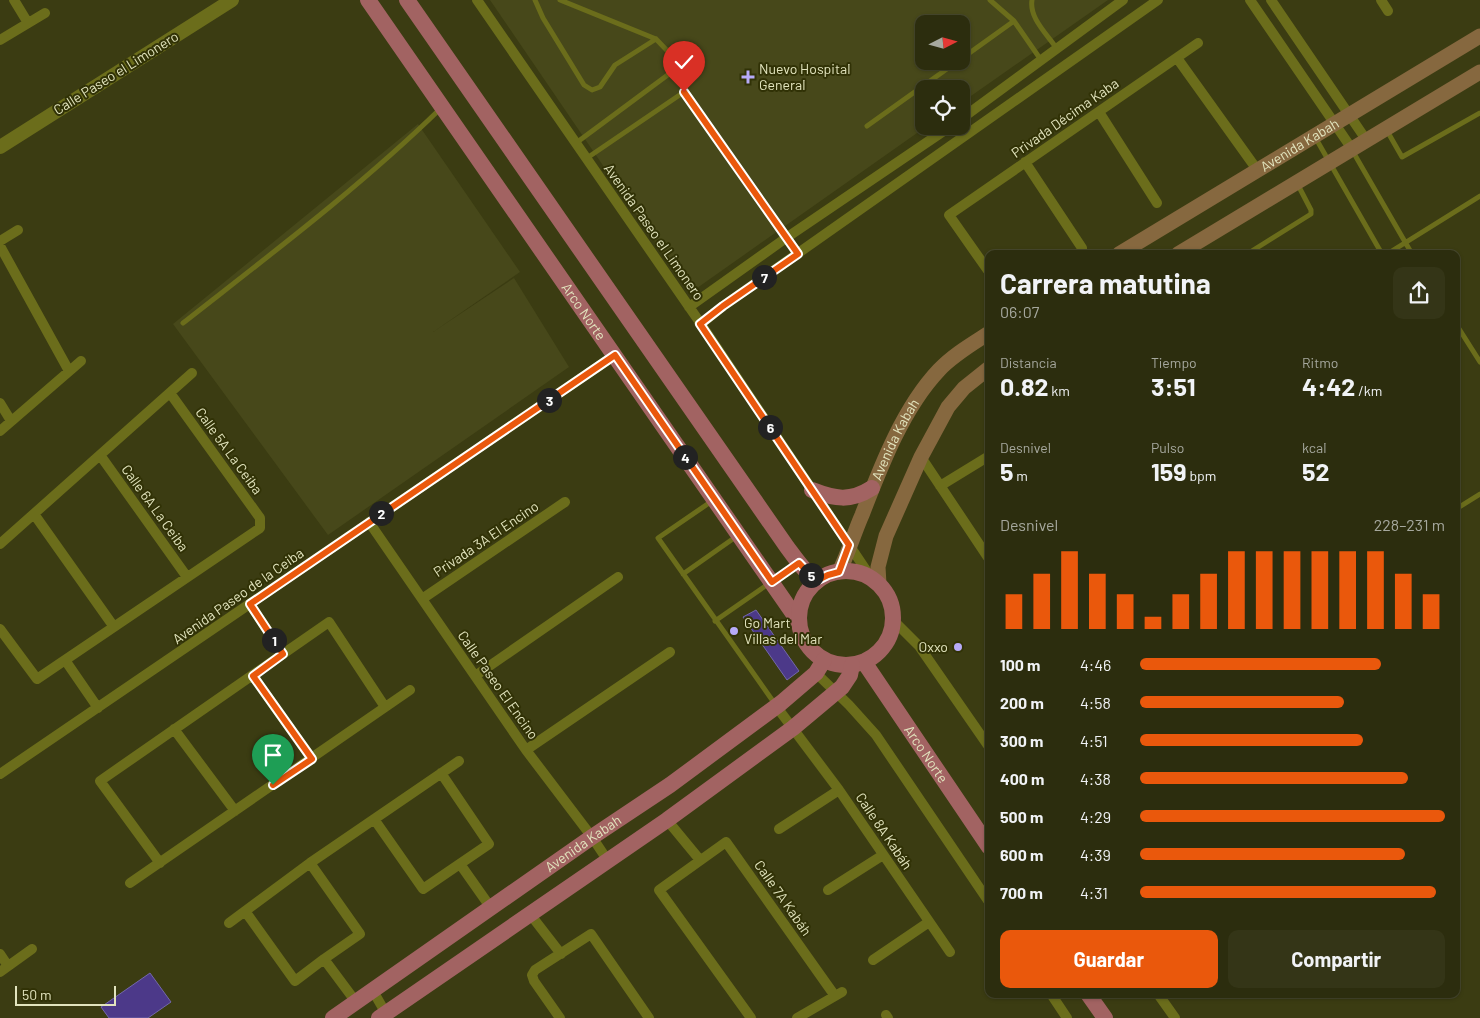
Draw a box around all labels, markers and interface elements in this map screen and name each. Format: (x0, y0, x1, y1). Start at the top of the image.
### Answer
north arrow (915, 15, 970, 70)
map controls (915, 15, 970, 135)
street label: Calle Paseo el Limonero (50, 27, 181, 118)
pin (663, 41, 705, 92)
icon: check (670, 48, 698, 76)
place label: Nuevo Hospital General (759, 60, 850, 93)
marker: Nuevo Hospital General (741, 70, 755, 84)
street label: Privada Décima Kaba (1008, 74, 1122, 161)
button: locate (915, 80, 970, 135)
street label: Avenida Kabah (1257, 114, 1342, 175)
street label: Avenida Paseo el Limonero (601, 160, 708, 303)
pin: 7 (752, 264, 776, 290)
text: Carrera matutina (1000, 266, 1211, 300)
button: share (1393, 267, 1445, 319)
text: 7 (761, 269, 768, 286)
street label: Arco Norte (558, 279, 610, 343)
text: 06:07 (1000, 302, 1039, 321)
text: Distancia (1000, 354, 1057, 371)
text: Tiempo (1151, 354, 1197, 371)
text: Ritmo (1302, 354, 1338, 371)
text: 0.82 (1000, 371, 1049, 401)
text: 3:51 (1151, 371, 1196, 401)
text: 4:42 (1302, 371, 1355, 401)
text: km (1049, 382, 1070, 399)
text: /km (1355, 382, 1382, 399)
pin: 3 (536, 388, 562, 412)
text: 3 (546, 392, 553, 409)
street label: Avenida Kabah (868, 395, 922, 483)
street label: Calle 5A La Ceiba (192, 404, 267, 497)
pin: 6 (758, 414, 782, 440)
text: 6 (767, 419, 774, 436)
text: Desnivel (1000, 439, 1051, 456)
text: Pulso (1151, 439, 1184, 456)
text: kcal (1302, 439, 1326, 456)
pin: 4 (672, 444, 698, 470)
text: 4 (681, 449, 690, 466)
text: 5 (1000, 456, 1013, 486)
text: 159 (1151, 456, 1187, 486)
text: 52 (1302, 456, 1329, 486)
street label: Calle 6A La Ceiba (118, 461, 193, 554)
text: m (1013, 467, 1028, 484)
text: bpm (1187, 467, 1216, 484)
street label: Privada 3A El Encino (430, 497, 541, 580)
pin: 2 (368, 500, 394, 526)
text: 2 (378, 505, 385, 522)
text: Desnivel (1000, 515, 1058, 534)
text: 228–231 m (1374, 515, 1445, 534)
street label: Avenida Paseo de la Ceiba (169, 544, 307, 647)
pin: 5 (798, 562, 824, 588)
text: 5 (808, 567, 815, 584)
place label: Go Mart Villas del Mar (744, 614, 822, 647)
marker: Go Mart Villas del Mar (728, 625, 740, 637)
street label: Calle Paseo El Encino (455, 627, 542, 742)
pin: 1 (262, 628, 286, 652)
text: 1 (272, 632, 277, 649)
place label: Oxxo (919, 638, 948, 655)
marker: Oxxo (952, 641, 964, 653)
text: 100 m (1000, 655, 1040, 674)
text: 4:46 (1080, 655, 1111, 674)
text: 200 m (1000, 693, 1044, 712)
text: 4:58 (1080, 693, 1111, 712)
street label: Arco Norte (901, 722, 952, 786)
text: 300 m (1000, 731, 1043, 750)
text: 4:51 (1080, 731, 1108, 750)
pin (252, 734, 294, 785)
icon: arrive (259, 741, 287, 769)
text: 400 m (1000, 769, 1044, 788)
text: 4:38 (1080, 769, 1111, 788)
street label: Calle 8A Kabáh (853, 789, 916, 872)
text: 500 m (1000, 807, 1043, 826)
text: 4:29 (1080, 807, 1111, 826)
street label: Avenida Kabah (541, 811, 624, 875)
text: 600 m (1000, 845, 1043, 864)
text: 4:39 (1080, 845, 1111, 864)
street label: Calle 7A Kabáh (751, 857, 816, 939)
text: 700 m (1000, 883, 1043, 902)
text: 4:31 (1080, 883, 1108, 902)
button: Guardar (1000, 930, 1218, 988)
button: Compartir (1228, 930, 1445, 988)
scale bar (15, 983, 116, 1006)
text: 50 m (22, 986, 51, 1003)

